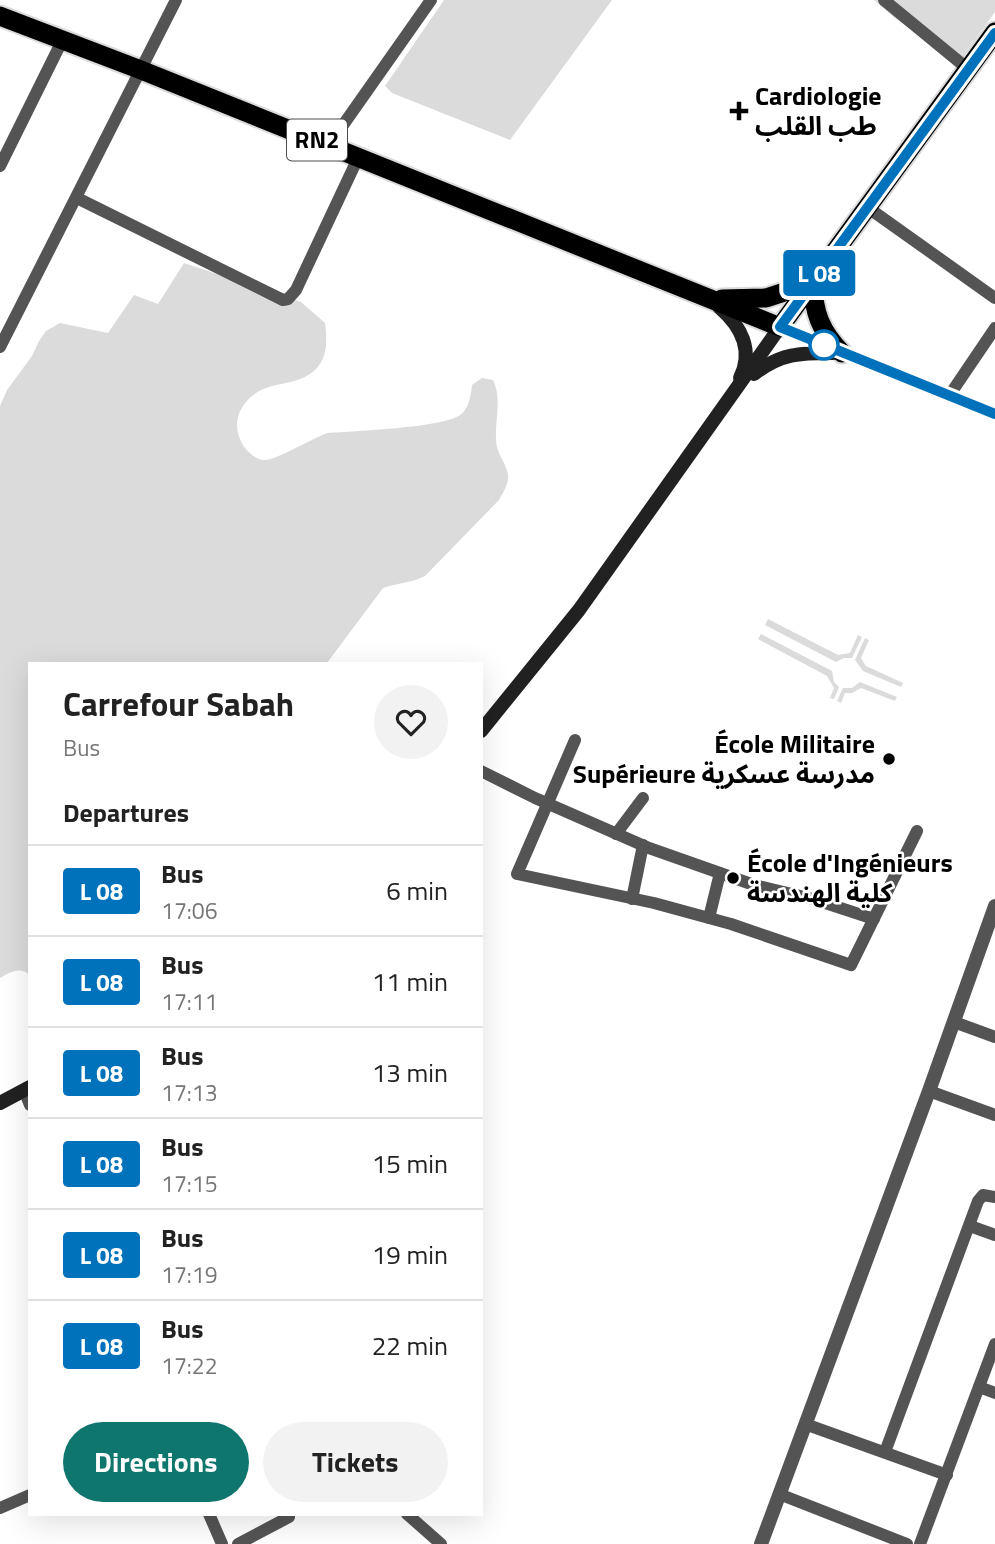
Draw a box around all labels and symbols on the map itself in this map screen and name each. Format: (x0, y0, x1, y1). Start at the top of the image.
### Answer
place label: Cardiologie طب القلب (755, 76, 882, 145)
marker: Cardiologie طب القلب (729, 101, 749, 121)
road number: RN2 (287, 120, 347, 160)
line badge: L 08 (770, 250, 868, 296)
unlabelled marker (809, 330, 839, 360)
place label: École Militaire Supérieure مدرسة عسكرية (573, 724, 875, 793)
marker: École Militaire Supérieure مدرسة عسكرية (881, 751, 897, 767)
place label: École d'Ingénieurs كلية الهندسة (747, 843, 953, 912)
marker: École d'Ingénieurs كلية الهندسة (725, 870, 741, 886)

